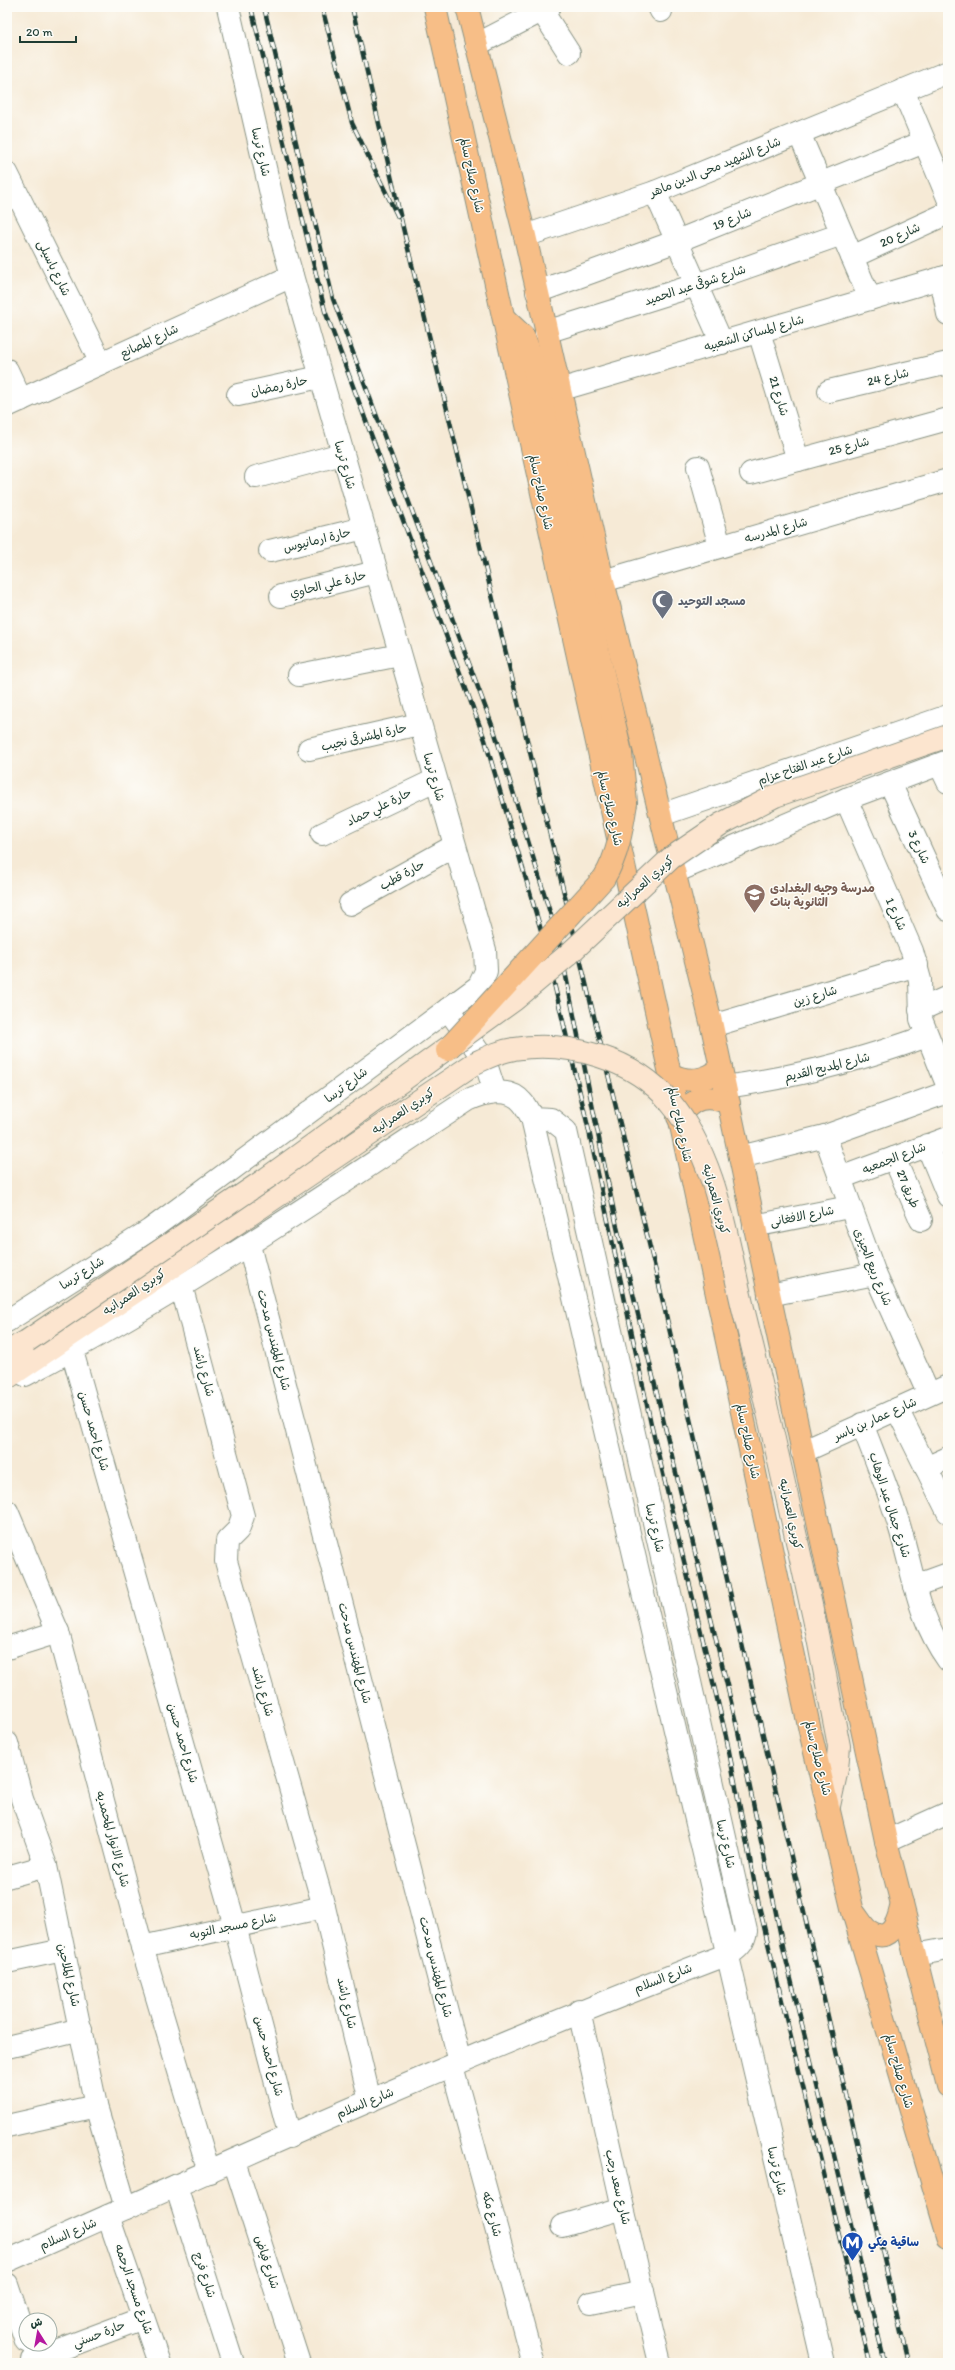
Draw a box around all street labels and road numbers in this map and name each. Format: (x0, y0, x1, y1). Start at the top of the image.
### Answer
street label: شارع ترسا (247, 126, 273, 178)
street label: شارع الشهيد محى الدين ماهر (646, 134, 784, 202)
street label: شارع صلاح سالم (454, 136, 487, 215)
street label: شارع 19 (711, 205, 754, 235)
street label: شارع 20 (878, 220, 923, 252)
street label: شارع باسيلى (33, 238, 74, 299)
street label: شارع شوقى عبد الحميد (643, 262, 748, 310)
street label: شارع المساكن الشعبيه (702, 312, 806, 356)
street label: شارع المصانع (118, 321, 181, 362)
street label: شارع 24 (866, 365, 911, 391)
street label: حارة رمضان (249, 373, 309, 399)
street label: شارع 21 (764, 375, 792, 418)
street label: شارع 25 (827, 434, 871, 460)
street label: شارع ترسا (329, 439, 359, 491)
street label: شارع صلاح سالم (523, 453, 556, 532)
street label: شارع المدرسه (743, 514, 809, 548)
street label: حارة ارمانيوس (282, 525, 352, 555)
street label: حارة علي الحاوي (288, 568, 369, 604)
street label: حارة المشرقى نجيب (320, 720, 408, 755)
street label: شارع عبد الفتاح عزام (756, 742, 855, 790)
street label: شارع ترسا (418, 751, 448, 803)
street label: شارع صلاح سالم (592, 769, 625, 848)
street label: حارة علي حماد (344, 785, 415, 832)
street label: شارع 3 (903, 828, 933, 867)
street label: كوبري العمرانيه (613, 853, 678, 913)
street label: حارة قطب (377, 857, 427, 894)
street label: شارع 1 (881, 896, 909, 933)
street label: شارع زين (791, 983, 839, 1011)
street label: شارع المدبح القديم (783, 1050, 872, 1086)
street label: شارع ترسا (322, 1064, 371, 1107)
street label: كوبري العمرانيه (369, 1085, 438, 1139)
street label: شارع صلاح سالم (662, 1085, 695, 1164)
street label: شارع الجمعيه (860, 1139, 928, 1178)
street label: كوبري العمرانيه (698, 1162, 732, 1236)
street label: طريق 27 (894, 1168, 922, 1210)
street label: شارع الافغانى (769, 1203, 836, 1231)
street label: شارع ربيع الجيزى (849, 1226, 895, 1309)
street label: شارع ترسا (57, 1254, 108, 1294)
street label: كوبري العمرانيه (100, 1266, 169, 1320)
street label: شارع المهندس مدحت (253, 1288, 293, 1392)
street label: شارع راشد (189, 1344, 217, 1398)
street label: شارع احمد حسن (74, 1389, 112, 1473)
street label: شارع عمار بن ياسر (830, 1394, 920, 1446)
street label: شارع صلاح سالم (730, 1402, 763, 1481)
street label: شارع جمال عبد الوهاب (864, 1450, 914, 1560)
street label: كوبري العمرانيه (775, 1477, 805, 1551)
street label: شارع ترسا (641, 1502, 667, 1554)
street label: شارع المهندس مدحت (334, 1601, 374, 1705)
street label: شارع راشد (247, 1664, 277, 1718)
street label: شارع احمد حسن (163, 1701, 201, 1785)
street label: شارع صلاح سالم (799, 1719, 834, 1798)
street label: شارع الانوار المحمديه (91, 1789, 133, 1889)
street label: شارع ترسا (712, 1818, 738, 1870)
street label: شارع مسجد التوبه (189, 1910, 278, 1944)
street label: شارع المهندس مدحت (415, 1915, 455, 2019)
street label: شارع الملاحين (53, 1942, 83, 2008)
street label: شارع السلام (632, 1961, 695, 1997)
street label: شارع راشد (332, 1976, 360, 2030)
street label: شارع احمد حسن (250, 2014, 286, 2098)
street label: شارع صلاح سالم (879, 2032, 916, 2111)
street label: شارع السلام (334, 2085, 397, 2123)
street label: شارع ترسا (763, 2145, 789, 2197)
street label: شارع سعد رجب (601, 2148, 633, 2227)
street label: شارع مكه (477, 2190, 505, 2239)
street label: شارع السلام (37, 2215, 99, 2255)
street label: شارع فياض (250, 2234, 282, 2291)
street label: شارع مسجد الرحمه (110, 2242, 156, 2337)
street label: شارع فرج (189, 2250, 219, 2300)
street label: حارة حسني (71, 2318, 129, 2354)

